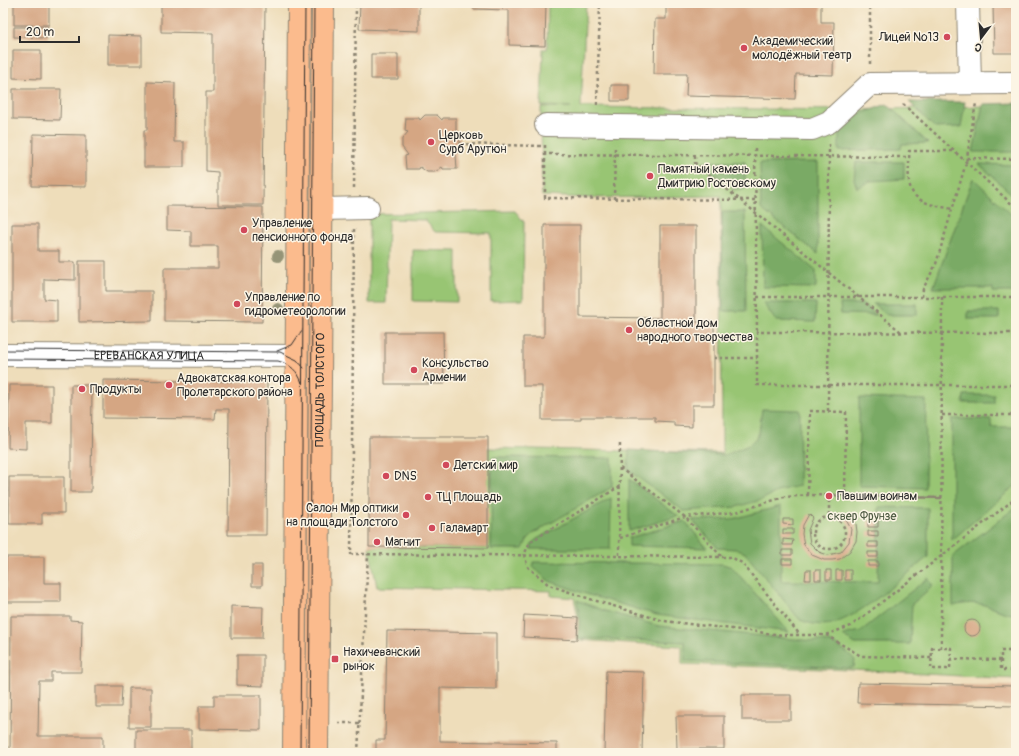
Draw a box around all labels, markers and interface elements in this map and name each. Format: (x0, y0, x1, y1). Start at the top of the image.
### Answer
scale bar (20, 18, 79, 44)
north arrow (961, 18, 1001, 58)
text: 20 m (26, 25, 55, 40)
place label: Лицей №13 (878, 30, 939, 45)
marker: Лицей №13 (942, 32, 952, 42)
place label: Академический молодёжный театр (752, 34, 852, 63)
text: С (973, 40, 983, 54)
marker: Академический молодёжный театр (739, 43, 749, 53)
place label: Церковь Сурб Арутюн (439, 128, 507, 157)
marker: Церковь Сурб Арутюн (426, 137, 436, 147)
place label: Памятный камень Дмитрию Ростовскому (657, 162, 776, 191)
marker: Памятный камень Дмитрию Ростовскому (645, 171, 655, 181)
place label: Управление пенсионного фонда (252, 216, 354, 245)
marker: Управление пенсионного фонда (239, 225, 249, 235)
place label: Управление по гидрометеорологии (245, 290, 346, 319)
marker: Управление по гидрометеорологии (232, 299, 242, 309)
place label: Областной дом народного творчества (637, 316, 753, 345)
marker: Областной дом народного творчества (624, 325, 634, 335)
street label: ПЛОЩАДЬ ТОЛСТОГО (312, 333, 328, 447)
street label: ЕРЕВАНСКАЯ УЛИЦА (94, 348, 204, 364)
place label: Консульство Армении (422, 356, 489, 385)
marker: Консульство Армении (409, 365, 419, 375)
place label: Адвокатская контора Пролетарского района (177, 371, 293, 400)
marker: Адвокатская контора Пролетарского района (164, 380, 174, 390)
place label: Продукты (90, 382, 142, 397)
marker: Продукты (77, 384, 87, 394)
place label: Детский мир (453, 458, 518, 473)
marker: Детский мир (441, 460, 451, 470)
place label: DNS (394, 469, 417, 484)
marker: DNS (381, 471, 391, 481)
place label: Павшим воинам (837, 489, 917, 504)
place label: ТЦ Площадь (436, 490, 502, 505)
marker: Павшим воинам (824, 491, 834, 501)
marker: ТЦ Площадь (423, 492, 433, 502)
place label: Салон Мир оптики на площади Толстого (286, 501, 399, 530)
park label: сквер Фрунзе (828, 509, 897, 524)
marker: Салон Мир оптики на площади Толстого (401, 510, 411, 520)
place label: Галамарт (440, 521, 488, 536)
marker: Галамарт (427, 523, 437, 533)
place label: Магнит (385, 535, 421, 550)
marker: Магнит (372, 537, 382, 547)
place label: Нахичеванский рынок (343, 645, 421, 674)
marker: Нахичеванский рынок (330, 654, 340, 664)

